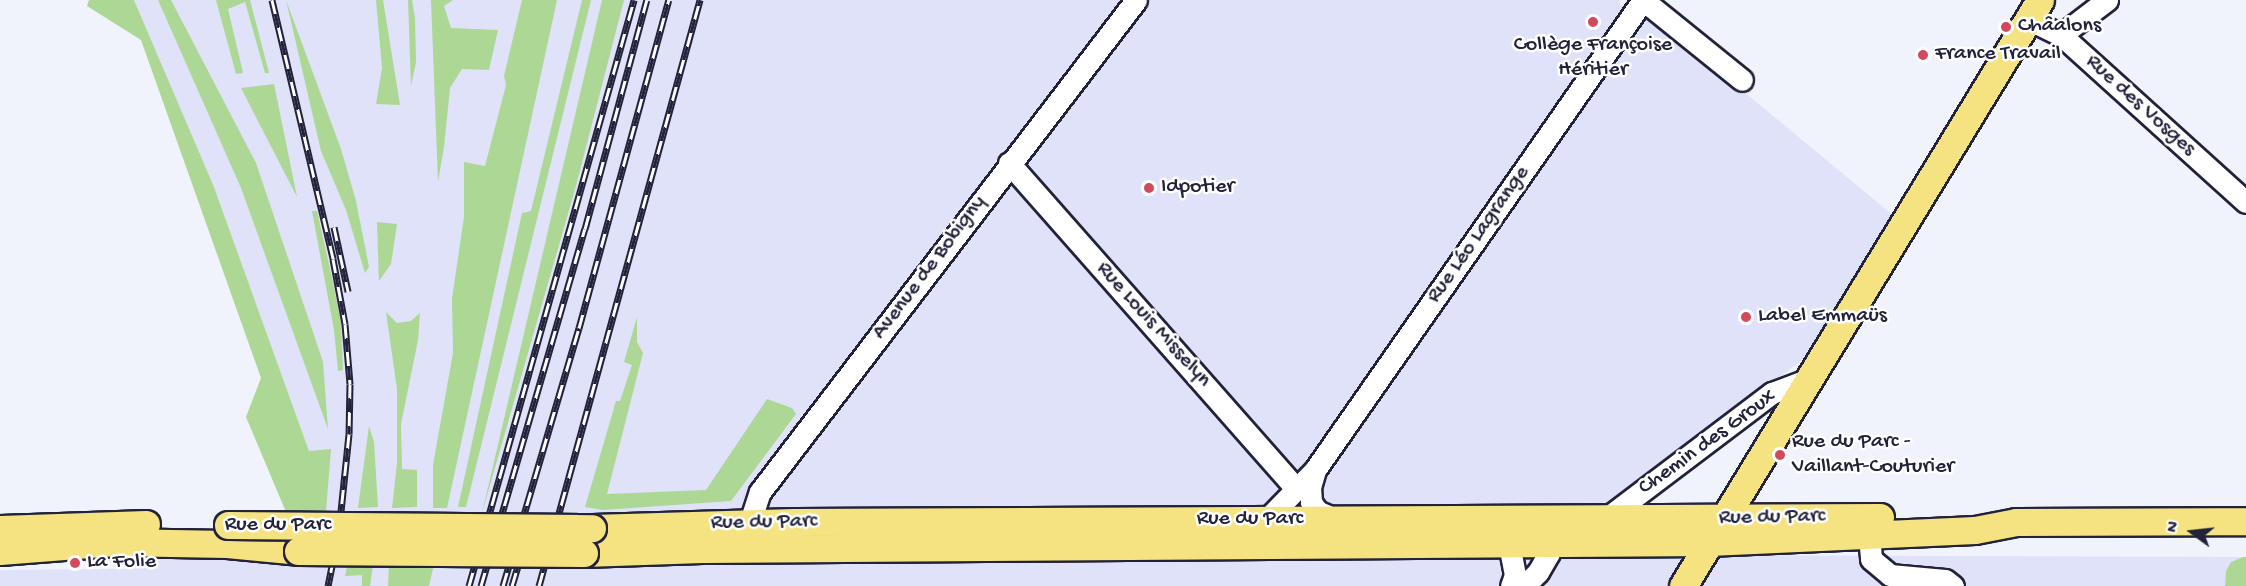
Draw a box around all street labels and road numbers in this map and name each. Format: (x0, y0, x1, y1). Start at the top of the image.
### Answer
street label: Rue des Vosges (2079, 49, 2201, 163)
street label: Rue Léo Lagrange (1422, 161, 1536, 309)
street label: Avenue de Bobigny (867, 191, 993, 345)
street label: Rue Louis Misselyn (1090, 257, 1216, 393)
street label: Chemin des Groux (1634, 384, 1782, 502)
street label: Rue du Parc (1719, 504, 1825, 532)
street label: Rue du Parc (1197, 507, 1303, 533)
street label: Rue du Parc (711, 509, 817, 537)
street label: Rue du Parc (225, 513, 331, 539)

